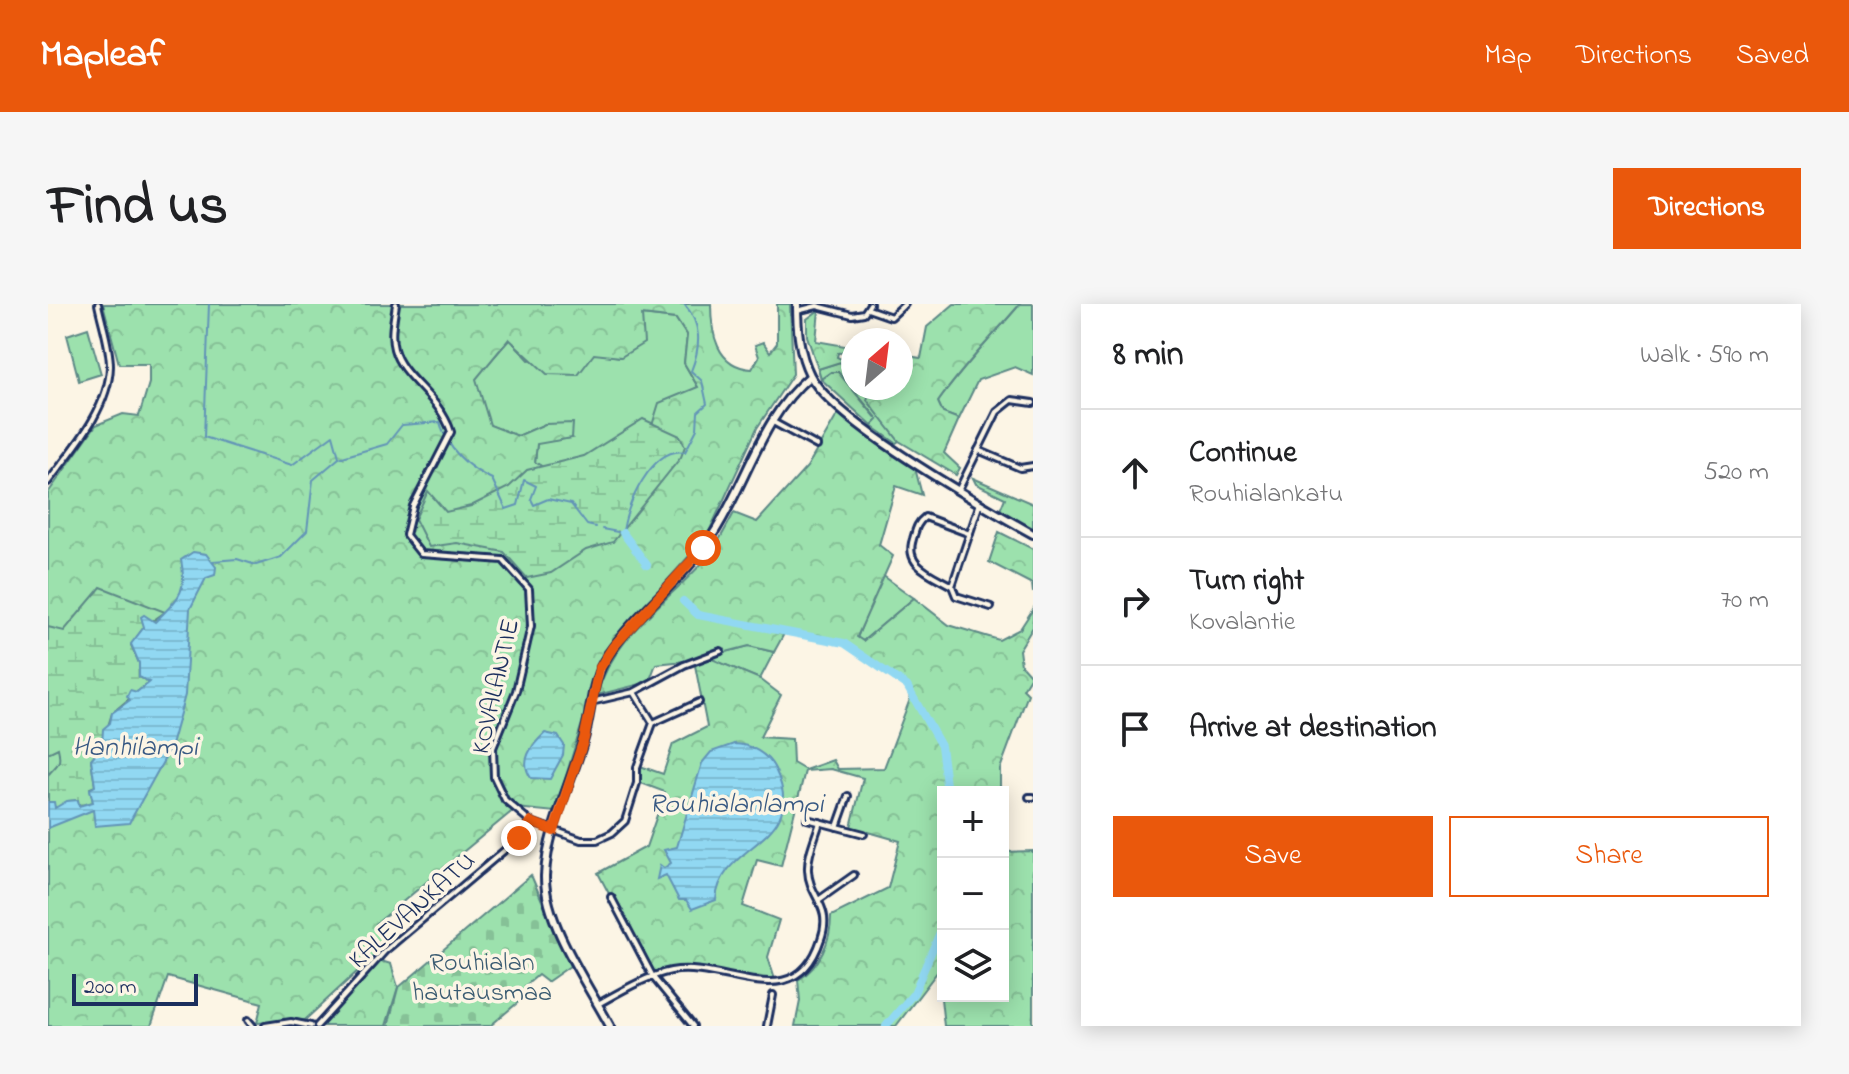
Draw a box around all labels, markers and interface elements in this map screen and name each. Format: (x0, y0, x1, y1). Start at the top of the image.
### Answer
text: Mapleaf (40, 28, 165, 84)
text: Map (1484, 36, 1532, 77)
text: Directions (1576, 36, 1692, 77)
text: Saved (1736, 36, 1809, 77)
text: Find us (48, 168, 228, 249)
button: Directions (1613, 168, 1801, 249)
north arrow (841, 328, 913, 400)
text: 8 min (1113, 331, 1184, 381)
text: Walk · 590 m (1640, 337, 1769, 375)
text: Continue (1189, 432, 1297, 476)
icon: ahead (1113, 451, 1157, 495)
text: 520 m (1703, 454, 1769, 492)
text: Rouhialankatu (1189, 476, 1343, 514)
route start (685, 530, 721, 566)
text: Turn right (1189, 560, 1304, 604)
icon: right (1113, 579, 1157, 623)
text: 70 m (1720, 582, 1769, 620)
text: Kovalantie (1189, 604, 1296, 642)
street label: KOVALANTIE (463, 615, 531, 758)
icon: arrive (1113, 707, 1157, 751)
text: Arrive at destination (1189, 707, 1437, 751)
water label: Hanhilampi (72, 728, 201, 769)
water label: Rouhialanlampi (649, 785, 826, 826)
map controls (937, 786, 1009, 1002)
button: + (937, 786, 1009, 858)
button: Save (1113, 816, 1433, 897)
button: Share (1449, 816, 1769, 897)
route end (501, 820, 537, 856)
street label: KALEVANKATU (341, 844, 485, 979)
button: − (937, 858, 1009, 930)
button: layers (937, 930, 1009, 1002)
park label: Rouhialan hautausmaa (412, 945, 552, 1013)
scale bar (72, 970, 198, 1006)
text: 200 m (84, 972, 137, 1004)

